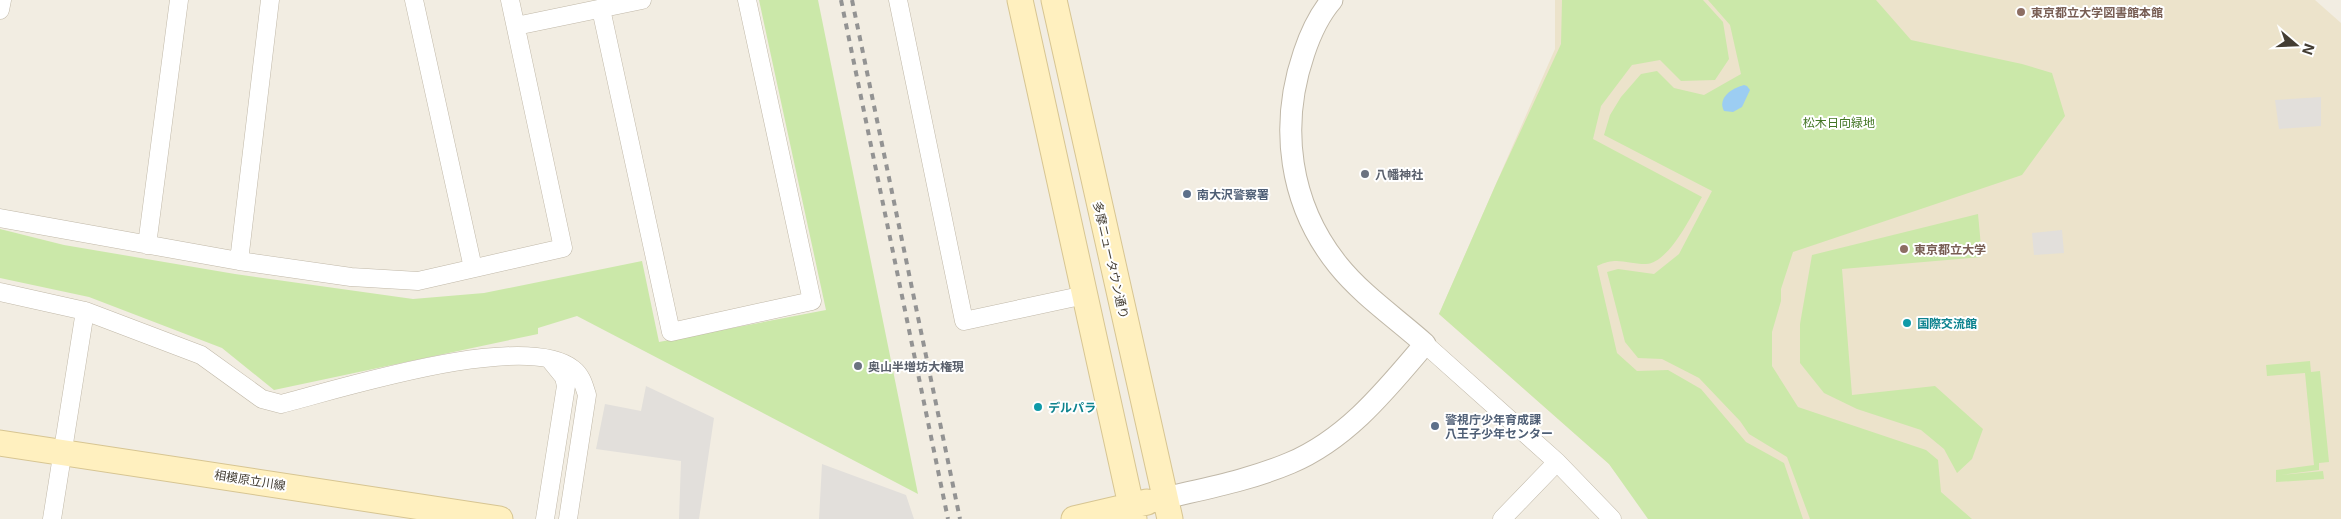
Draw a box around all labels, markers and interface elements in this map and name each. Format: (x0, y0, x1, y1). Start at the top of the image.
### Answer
place label: 東京都立大学図書館本館 (2031, 5, 2163, 20)
marker: 東京都立大学図書館本館 (2015, 6, 2027, 18)
north arrow (2271, 20, 2321, 70)
text: N (2299, 42, 2319, 57)
park label: 松木日向緑地 (1803, 115, 1875, 130)
place label: 八幡神社 (1375, 167, 1423, 182)
marker: 八幡神社 (1359, 168, 1371, 180)
place label: 南大沢警察署 (1197, 187, 1269, 202)
marker: 南大沢警察署 (1181, 188, 1193, 200)
street label: 多摩ニュータウン通り (1090, 200, 1132, 320)
place label: 東京都立大学 (1914, 242, 1986, 257)
marker: 東京都立大学 (1898, 243, 1910, 255)
place label: 国際交流館 (1917, 316, 1977, 331)
marker: 国際交流館 (1901, 317, 1913, 329)
place label: 奥山半増坊大権現 (868, 359, 964, 374)
marker: 奥山半増坊大権現 (852, 360, 864, 372)
place label: デルパラ (1048, 400, 1096, 415)
marker: デルパラ (1032, 401, 1044, 413)
place label: 警視庁少年育成課 八王子少年センター (1445, 412, 1553, 441)
marker: 警視庁少年育成課 八王子少年センター (1429, 420, 1441, 432)
street label: 相模原立川線 (213, 467, 287, 493)

